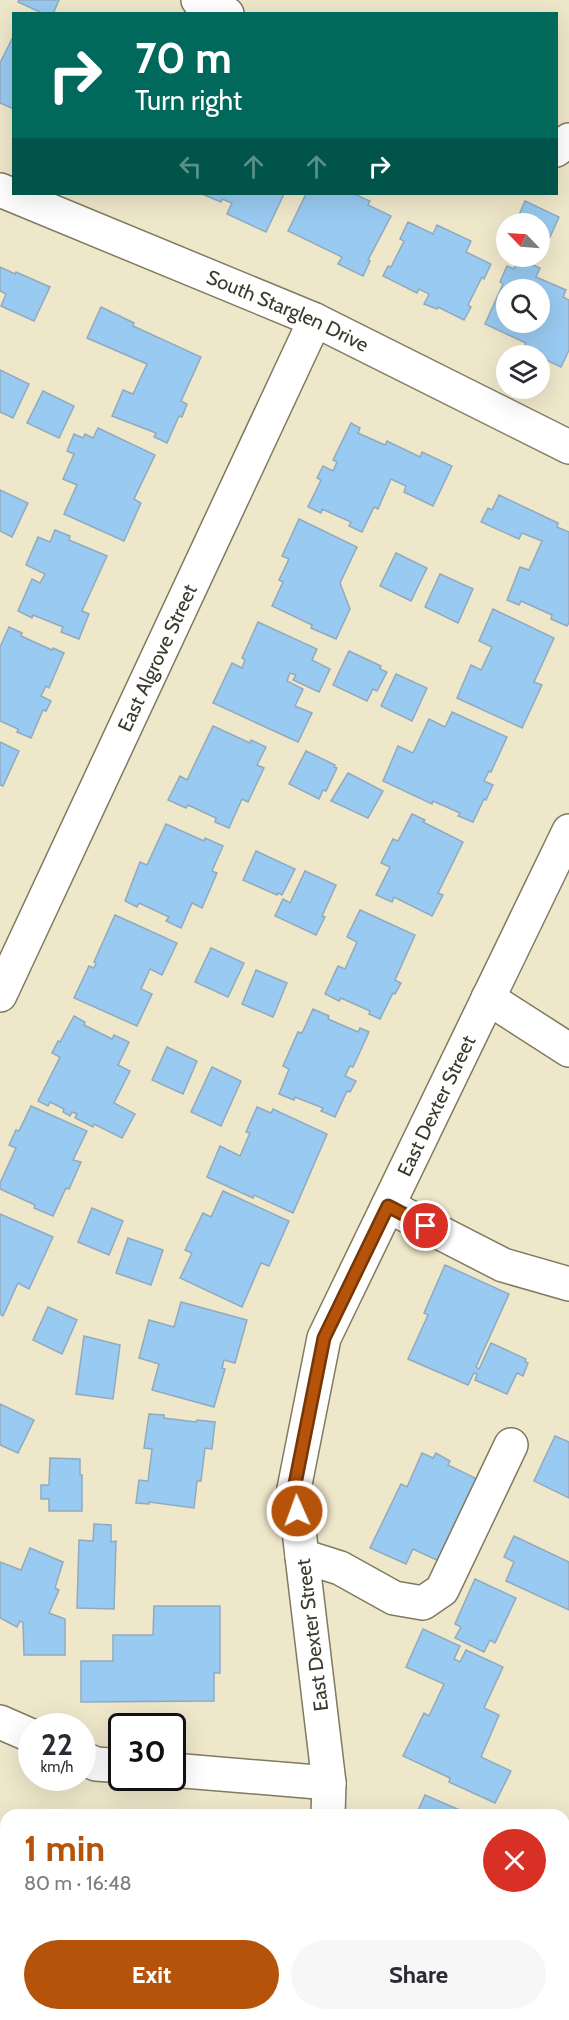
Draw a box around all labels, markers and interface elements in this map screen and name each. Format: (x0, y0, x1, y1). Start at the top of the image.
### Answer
text: 70 m (135, 32, 232, 84)
icon: right (36, 36, 114, 114)
text: Turn right (135, 84, 242, 117)
icon: left (174, 150, 207, 183)
icon: ahead (237, 150, 270, 183)
icon: ahead (300, 150, 333, 183)
icon: right (363, 150, 396, 183)
north arrow (496, 213, 550, 267)
map controls (496, 213, 550, 399)
street label: South Starglen Drive (203, 265, 373, 357)
button: search (496, 279, 550, 333)
button: layers (496, 345, 550, 399)
street label: East Algrove Street (113, 580, 202, 735)
street label: East Dexter Street (392, 1031, 481, 1180)
pin (400, 1200, 451, 1251)
icon: arrive (409, 1209, 442, 1242)
position arrow (265, 1479, 329, 1543)
street label: East Dexter Street (291, 1557, 333, 1713)
speed limit sign: 30 (108, 1713, 186, 1791)
text: 22 (41, 1726, 73, 1763)
text: km/h (41, 1758, 73, 1776)
text: 1 min (24, 1826, 105, 1870)
button: close (483, 1829, 546, 1892)
text: 80 m · 16:48 (24, 1871, 132, 1895)
button: Exit (24, 1940, 279, 2009)
button: Share (291, 1940, 546, 2009)

